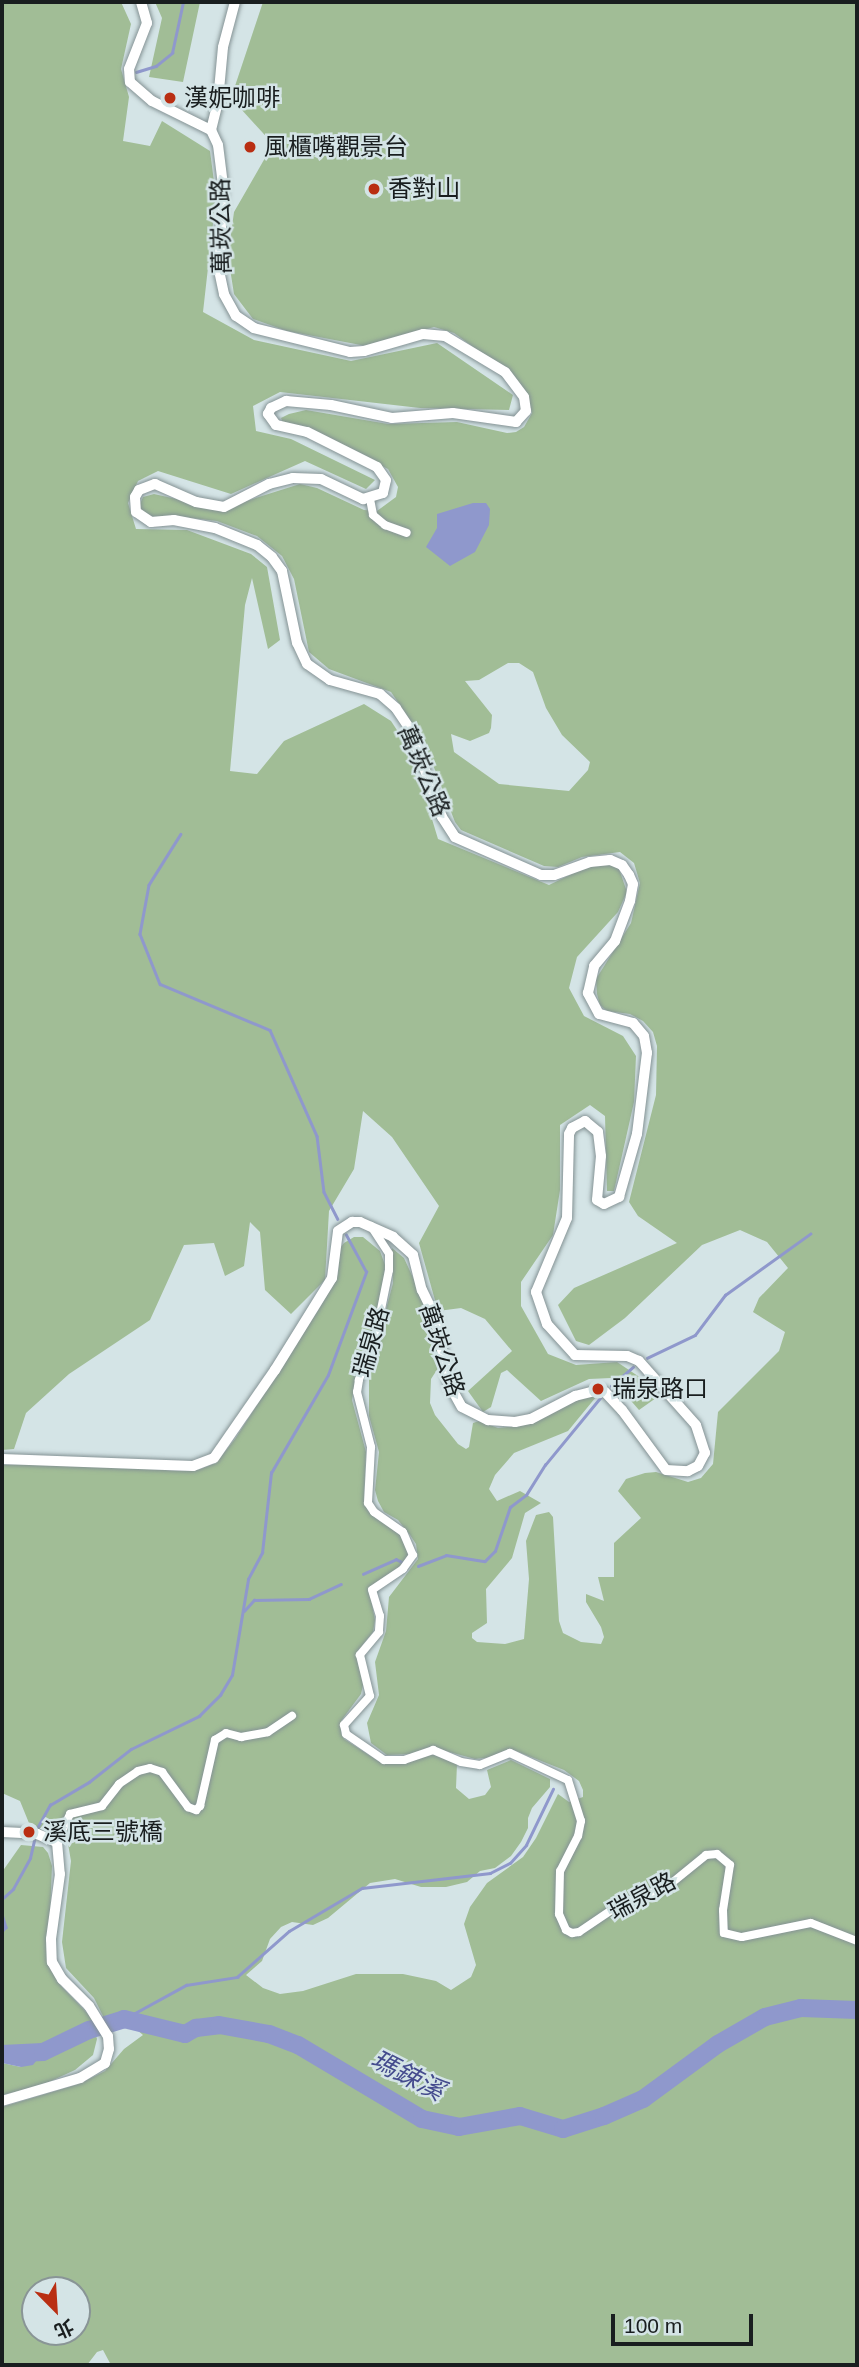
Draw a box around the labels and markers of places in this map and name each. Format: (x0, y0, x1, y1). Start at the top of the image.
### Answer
place label: 漢妮咖啡 (184, 84, 280, 112)
marker: 漢妮咖啡 (162, 90, 178, 106)
place label: 風櫃嘴觀景台 (264, 133, 408, 161)
marker: 風櫃嘴觀景台 (242, 139, 258, 155)
place label: 香對山 (388, 175, 460, 203)
marker: 香對山 (366, 181, 382, 197)
place label: 瑞泉路口 (612, 1375, 708, 1403)
marker: 瑞泉路口 (590, 1381, 606, 1397)
place label: 溪底三號橋 (43, 1818, 163, 1846)
marker: 溪底三號橋 (21, 1824, 37, 1840)

